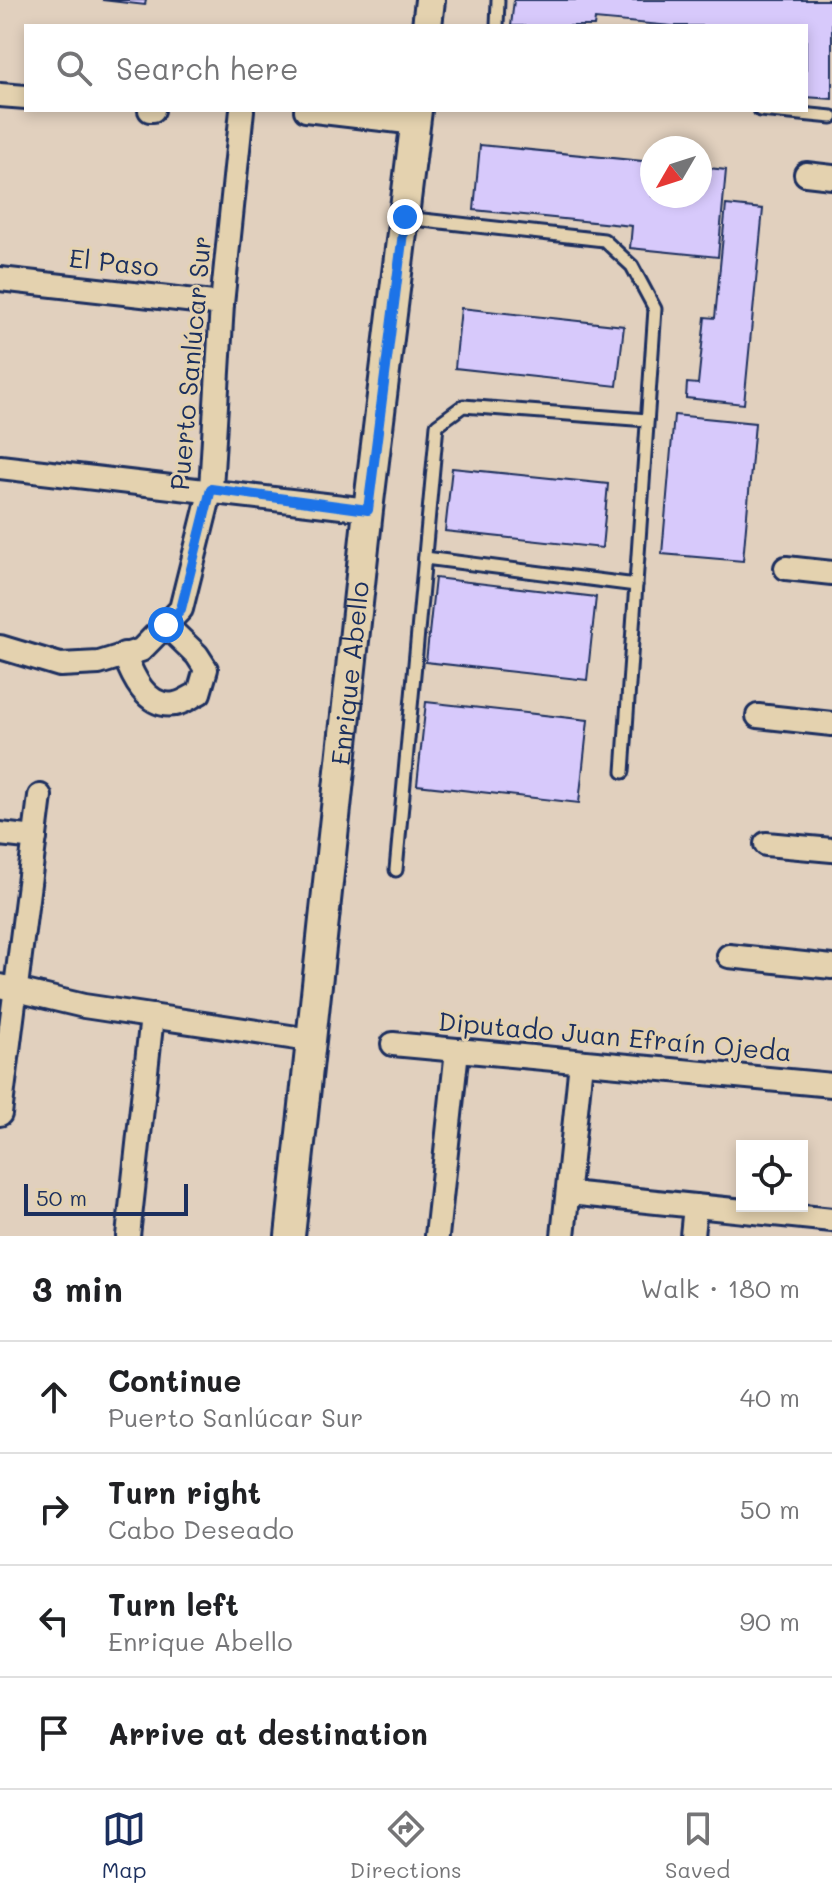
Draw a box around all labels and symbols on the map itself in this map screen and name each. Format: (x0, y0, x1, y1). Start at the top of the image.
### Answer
north arrow (640, 136, 712, 208)
route end (387, 199, 423, 235)
street label: Puerto Sanlúcar Sur (162, 234, 218, 492)
street label: El Paso (68, 240, 161, 284)
street label: Enrique Abello (323, 579, 376, 767)
route start (148, 607, 184, 643)
street label: Diputado Juan Efraín Ojeda (437, 1004, 793, 1068)
scale bar (24, 1180, 188, 1216)

